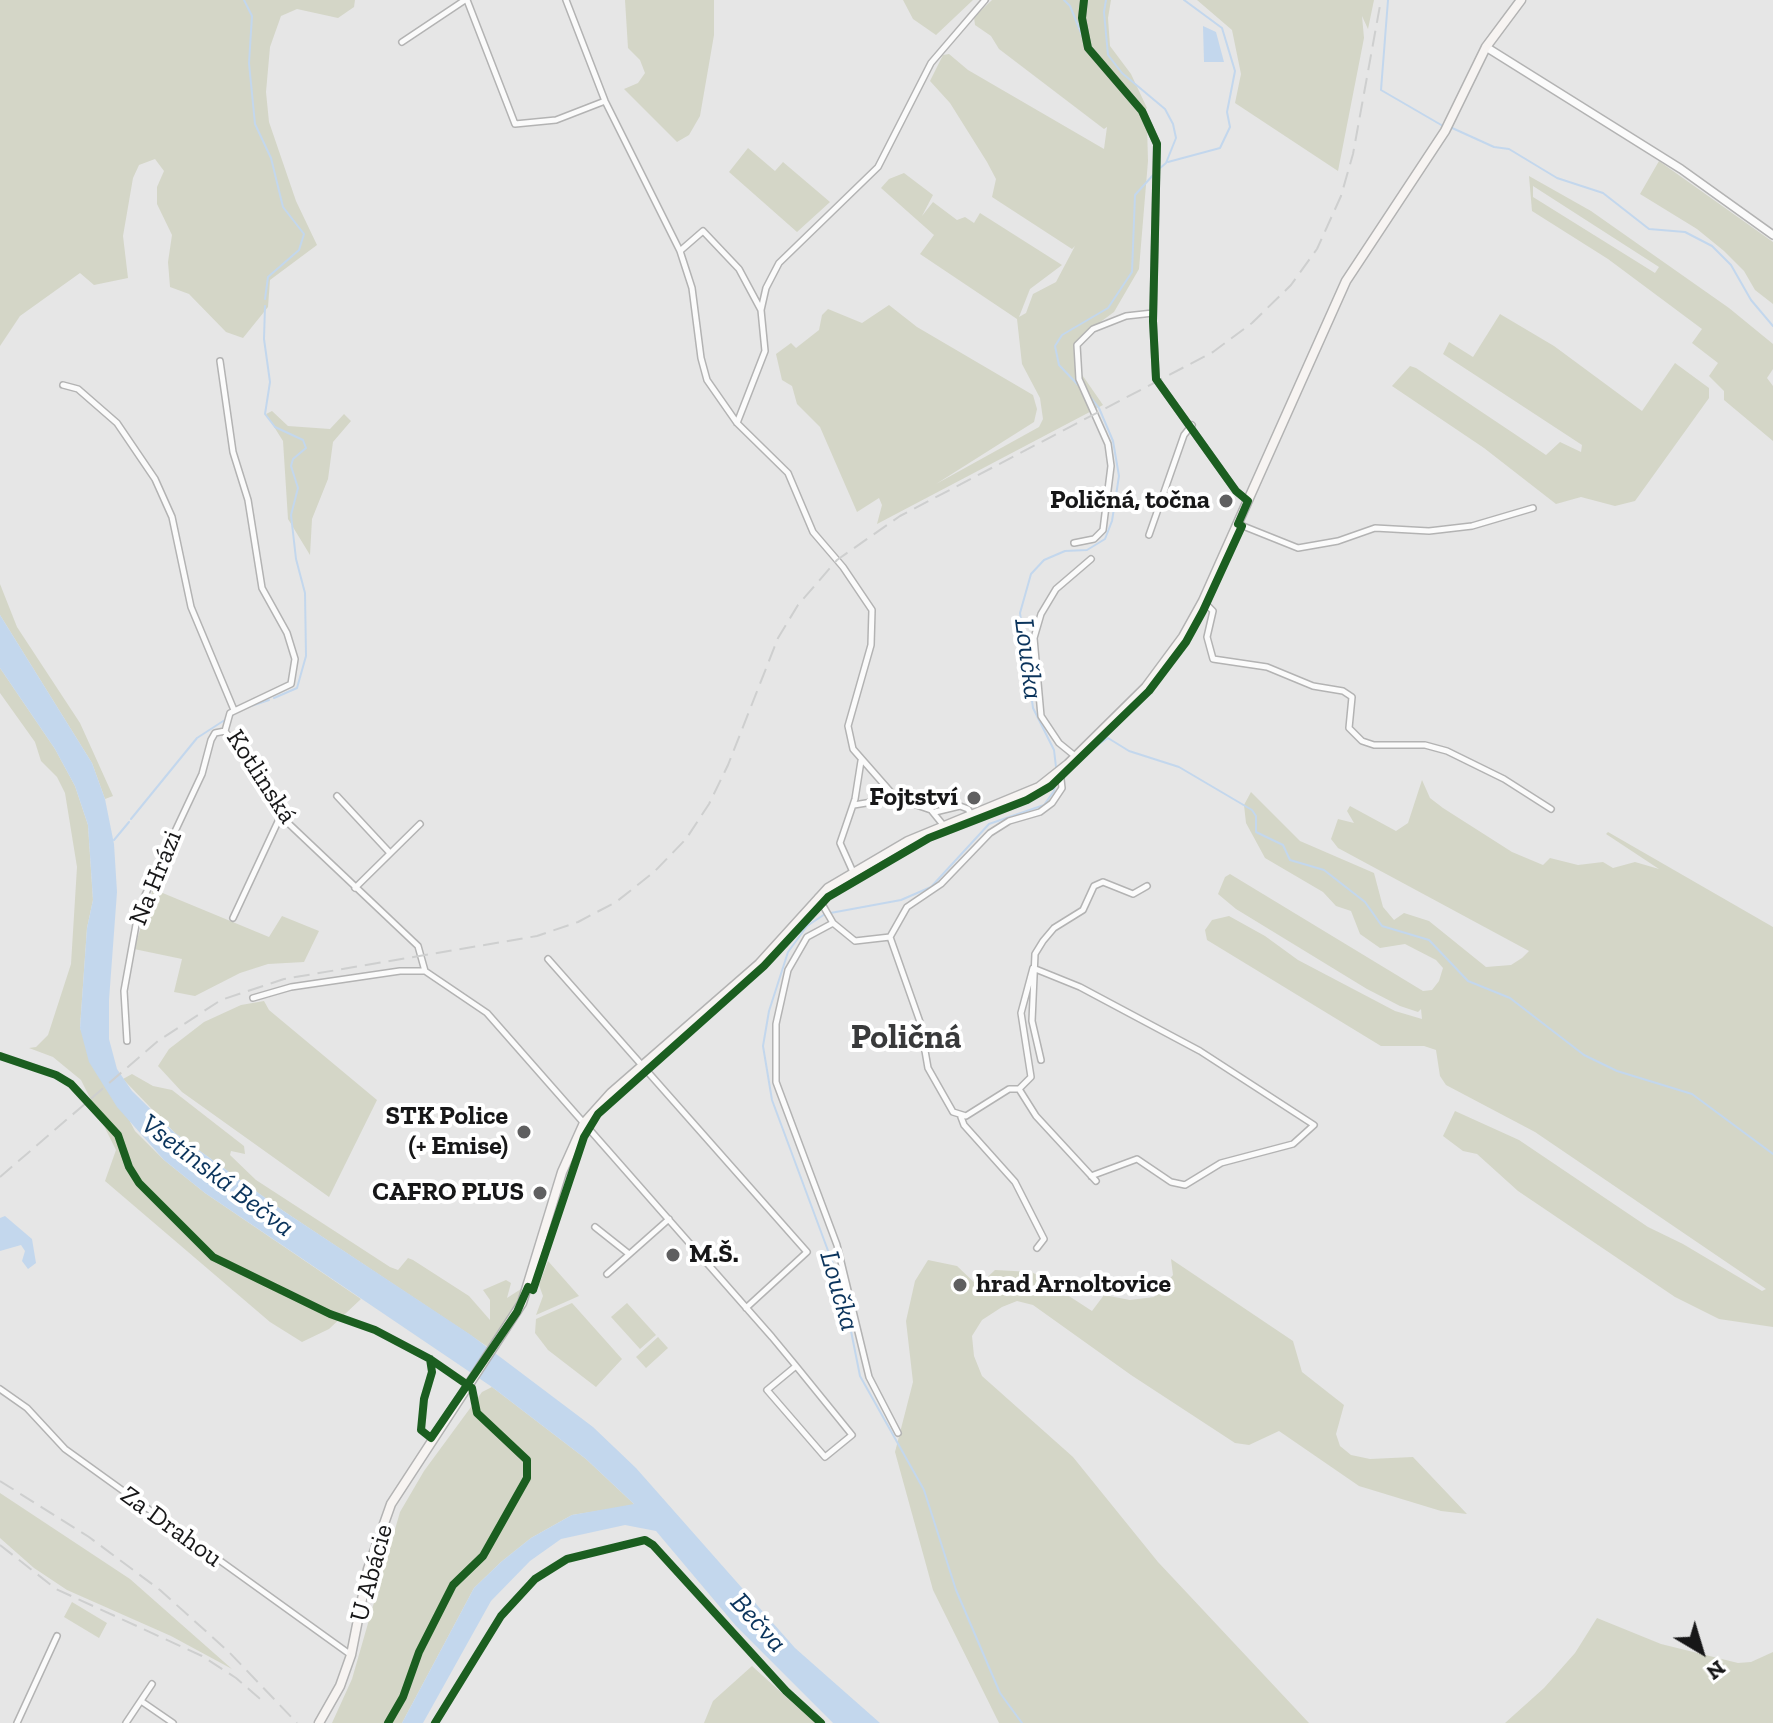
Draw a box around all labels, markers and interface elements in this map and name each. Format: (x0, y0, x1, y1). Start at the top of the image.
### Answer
place label: Poličná, točna (1050, 485, 1210, 517)
marker: Poličná, točna (1217, 492, 1235, 510)
water label: Loučka (1006, 617, 1050, 701)
street label: Kotlinská (219, 724, 303, 830)
place label: Fojtství (869, 782, 958, 814)
marker: Fojtství (965, 789, 983, 807)
street label: Na Hrázi (123, 826, 189, 930)
district label: Poličná (851, 1018, 961, 1058)
place label: STK Police (+ Emise) (386, 1101, 508, 1162)
water label: Vsetínská Bečva (134, 1107, 300, 1245)
marker: STK Police (+ Emise) (515, 1123, 533, 1141)
place label: CAFRO PLUS (372, 1177, 524, 1209)
marker: CAFRO PLUS (531, 1184, 549, 1202)
place label: M.Š. (689, 1239, 739, 1271)
marker: M.Š. (664, 1246, 682, 1264)
water label: Loučka (812, 1247, 866, 1335)
place label: hrad Arnoltovice (976, 1269, 1171, 1301)
marker: hrad Arnoltovice (951, 1276, 969, 1294)
street label: Za Drahou (114, 1480, 228, 1574)
street label: U Abácie (344, 1521, 400, 1625)
water label: Bečva (723, 1586, 793, 1660)
north arrow (1661, 1611, 1741, 1691)
text: N (1701, 1655, 1731, 1686)

